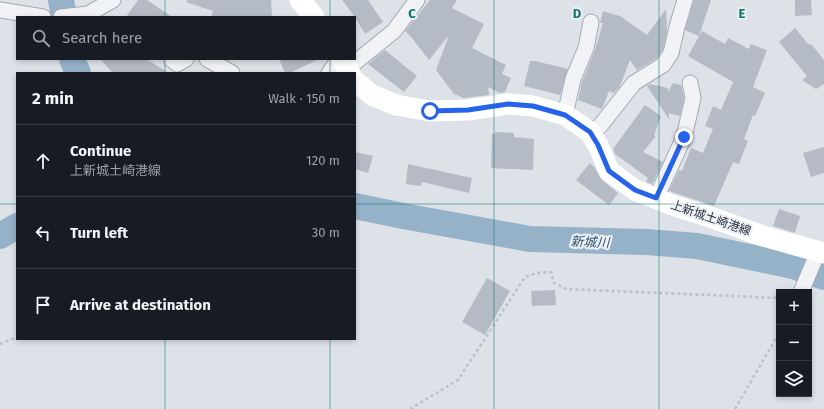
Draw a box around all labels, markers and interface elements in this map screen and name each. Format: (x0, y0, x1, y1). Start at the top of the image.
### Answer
text: C (408, 6, 416, 21)
text: D (573, 6, 582, 21)
text: E (739, 6, 746, 21)
search box (16, 16, 356, 60)
icon: search (30, 27, 52, 49)
text: Search here (62, 29, 142, 47)
text: 2 min (32, 88, 74, 109)
text: Walk · 150 m (268, 91, 340, 106)
route start (421, 102, 439, 120)
route end (675, 128, 693, 146)
text: Continue (70, 142, 131, 160)
icon: ahead (32, 150, 54, 172)
text: 120 m (306, 153, 340, 168)
text: 上新城土崎港線 (70, 163, 161, 178)
street label: 上新城土崎港線 (669, 198, 753, 238)
icon: left (32, 222, 54, 244)
text: Turn left (70, 224, 128, 242)
text: 30 m (312, 225, 340, 240)
water label: 新城川 (570, 234, 612, 250)
map controls (776, 289, 812, 397)
button: + (776, 289, 812, 325)
icon: arrive (32, 294, 54, 316)
text: Arrive at destination (70, 296, 211, 314)
button: − (776, 325, 812, 361)
button: layers (776, 361, 812, 397)

